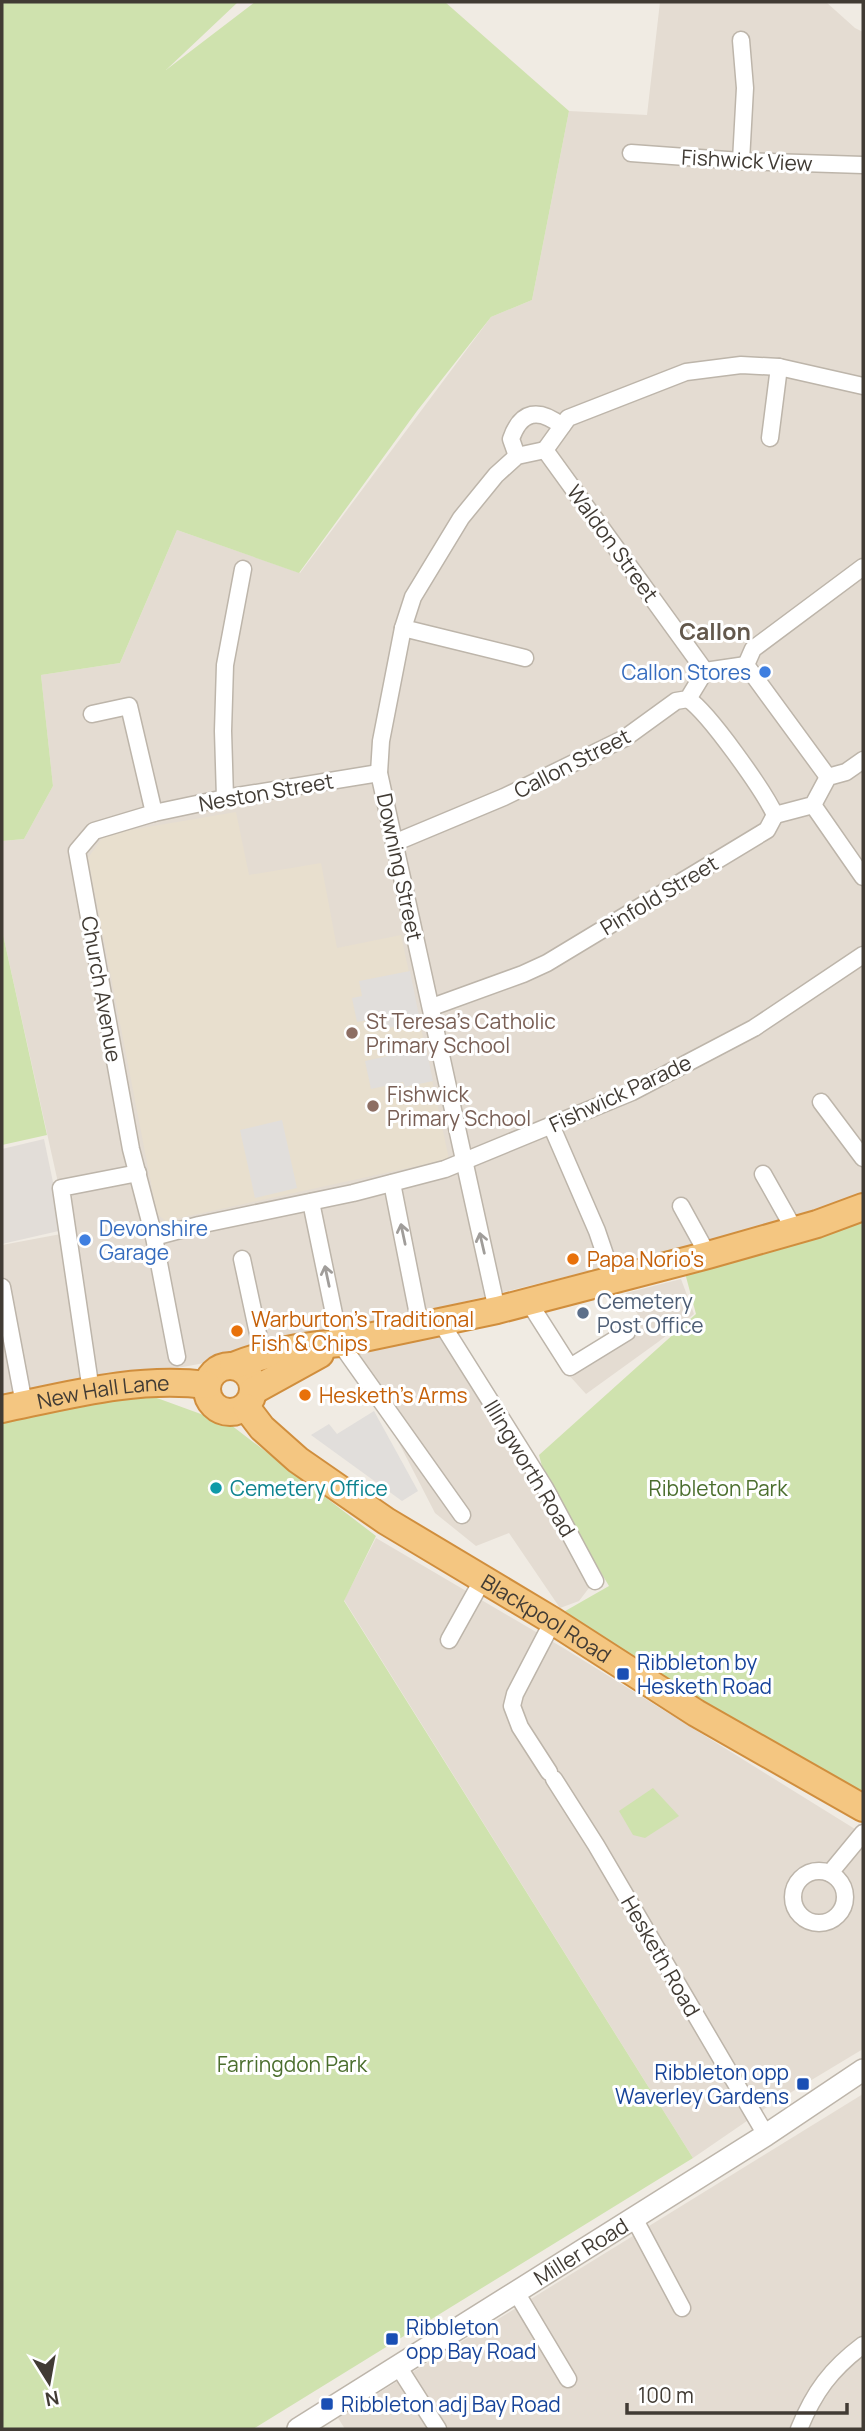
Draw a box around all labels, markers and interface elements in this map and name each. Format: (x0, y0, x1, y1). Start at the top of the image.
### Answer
street label: Fishwick View (681, 143, 813, 177)
street label: Waldon Street (561, 479, 665, 607)
district label: Callon (679, 615, 751, 647)
place label: Callon Stores (621, 658, 751, 686)
marker: Callon Stores (757, 664, 773, 680)
street label: Callon Street (509, 722, 635, 804)
street label: Neston Street (196, 766, 336, 818)
street label: Downing Street (371, 791, 429, 943)
street label: Pinfold Street (595, 849, 723, 941)
street label: Church Avenue (75, 914, 129, 1064)
place label: St Teresa's Catholic Primary School (366, 1007, 556, 1059)
marker: St Teresa's Catholic Primary School (344, 1025, 360, 1041)
street label: Fishwick Parade (544, 1048, 696, 1138)
place label: Fishwick Primary School (387, 1080, 531, 1132)
marker: Fishwick Primary School (365, 1098, 381, 1114)
place label: Devonshire Garage (99, 1214, 208, 1266)
one-way arrow (395, 1223, 409, 1246)
marker: Devonshire Garage (77, 1232, 93, 1248)
one-way arrow (475, 1232, 489, 1255)
place label: Papa Norio's (587, 1245, 704, 1273)
marker: Papa Norio's (565, 1251, 581, 1267)
one-way arrow (320, 1265, 334, 1288)
place label: Cemetery Post Office (597, 1287, 703, 1339)
place label: Warburton's Traditional Fish & Chips (251, 1305, 474, 1357)
marker: Cemetery Post Office (575, 1305, 591, 1321)
marker: Warburton's Traditional Fish & Chips (229, 1323, 245, 1339)
street label: New Hall Lane (34, 1369, 170, 1415)
place label: Hesketh's Arms (319, 1381, 468, 1409)
marker: Hesketh's Arms (297, 1387, 313, 1403)
street label: Illingworth Road (478, 1394, 582, 1542)
place label: Cemetery Office (230, 1474, 388, 1502)
park label: Ribbleton Park (648, 1474, 788, 1502)
marker: Cemetery Office (208, 1480, 224, 1496)
street label: Blackpool Road (476, 1567, 617, 1669)
place label: Ribbleton by Hesketh Road (637, 1648, 772, 1700)
marker: Ribbleton by Hesketh Road (615, 1666, 631, 1682)
street label: Hesketh Road (615, 1891, 707, 2021)
park label: Farringdon Park (217, 2050, 368, 2078)
place label: Ribbleton opp Waverley Gardens (615, 2058, 789, 2110)
marker: Ribbleton opp Waverley Gardens (795, 2076, 811, 2092)
street label: Miller Road (528, 2211, 633, 2291)
place label: Ribbleton opp Bay Road (406, 2313, 536, 2365)
marker: Ribbleton opp Bay Road (384, 2331, 400, 2347)
north arrow (14, 2347, 84, 2417)
scale bar (627, 2372, 848, 2416)
text: 100 m (638, 2381, 694, 2409)
text: N (43, 2385, 61, 2413)
place label: Ribbleton adj Bay Road (341, 2390, 561, 2418)
marker: Ribbleton adj Bay Road (319, 2396, 335, 2412)

